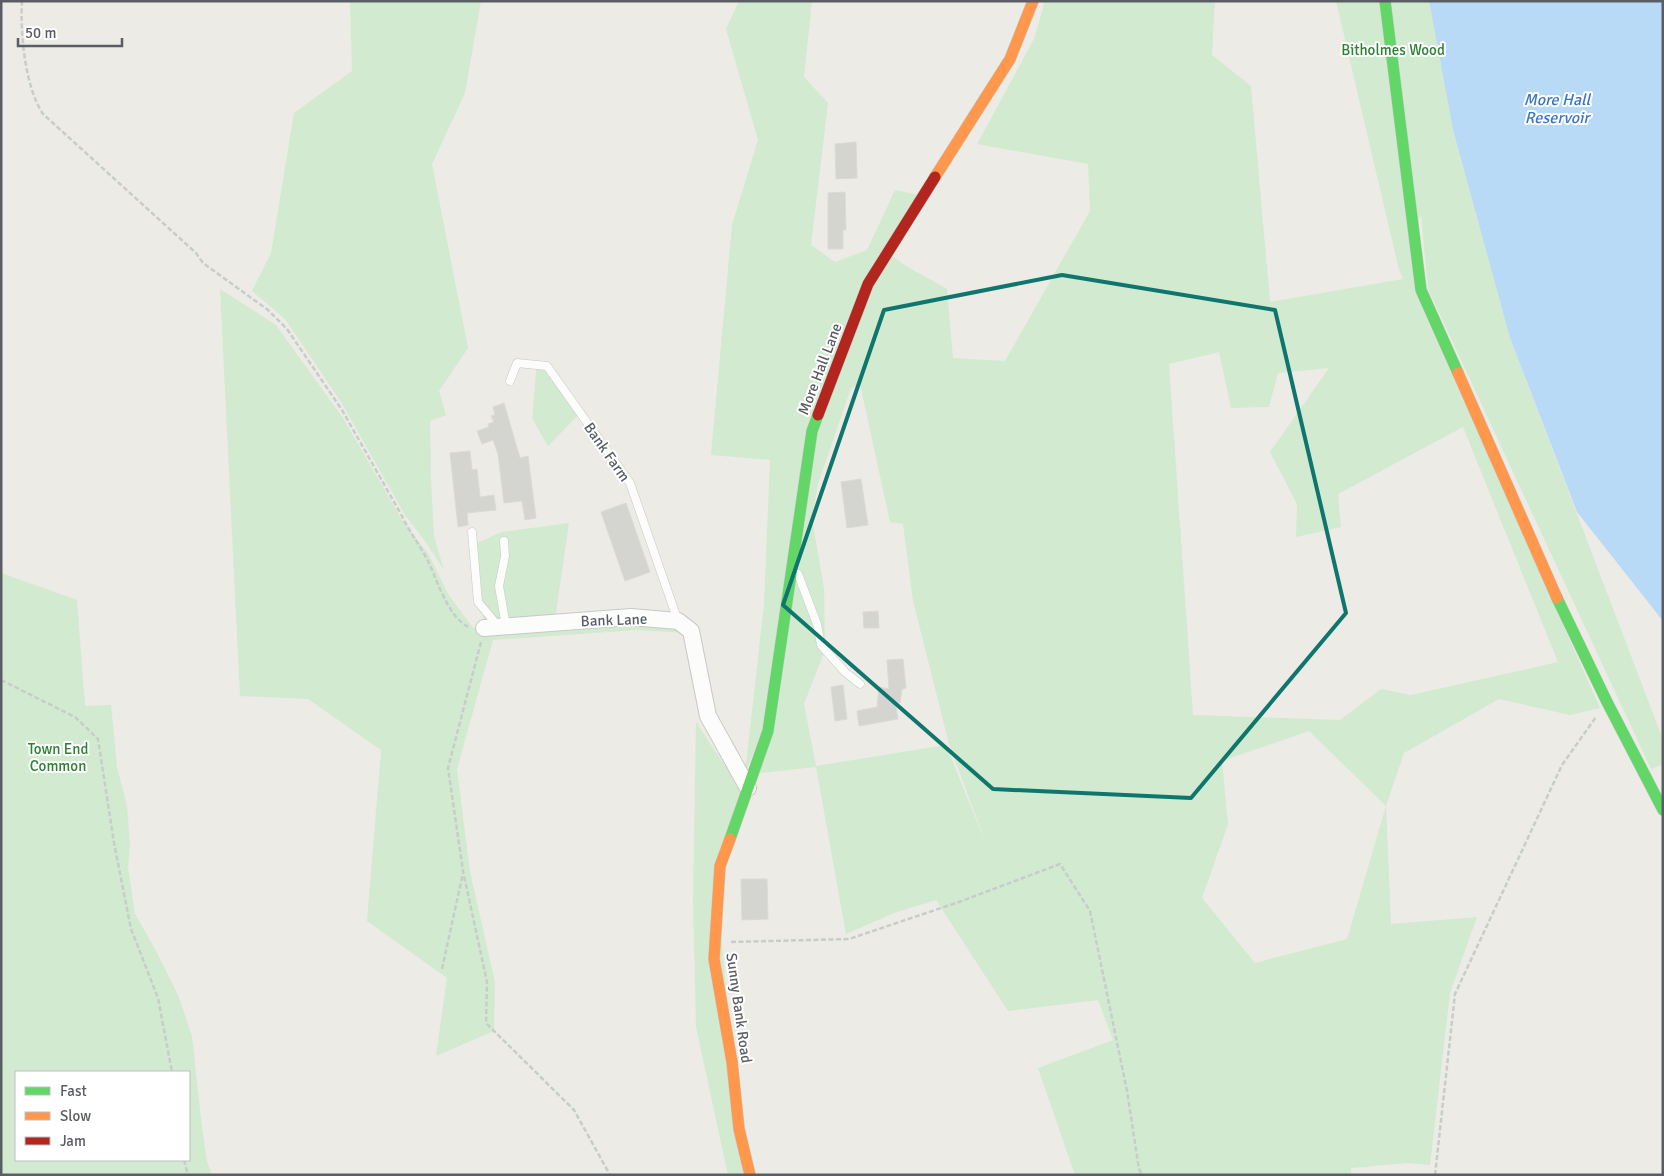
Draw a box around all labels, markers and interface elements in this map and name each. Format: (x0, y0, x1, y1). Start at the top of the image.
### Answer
scale bar (18, 15, 121, 47)
text: 50 m (25, 24, 56, 42)
park label: Bitholmes Wood (1341, 41, 1445, 59)
water label: More Hall Reservoir (1524, 90, 1592, 128)
street label: More Hall Lane (794, 321, 846, 417)
street label: Bank Farm (580, 419, 634, 485)
street label: Bank Lane (580, 610, 648, 630)
park label: Town End Common (28, 740, 88, 775)
street label: Sunny Bank Road (722, 952, 756, 1064)
legend (15, 1071, 190, 1161)
text: Fast (60, 1082, 87, 1100)
text: Slow (60, 1107, 91, 1125)
text: Jam (60, 1132, 86, 1150)

